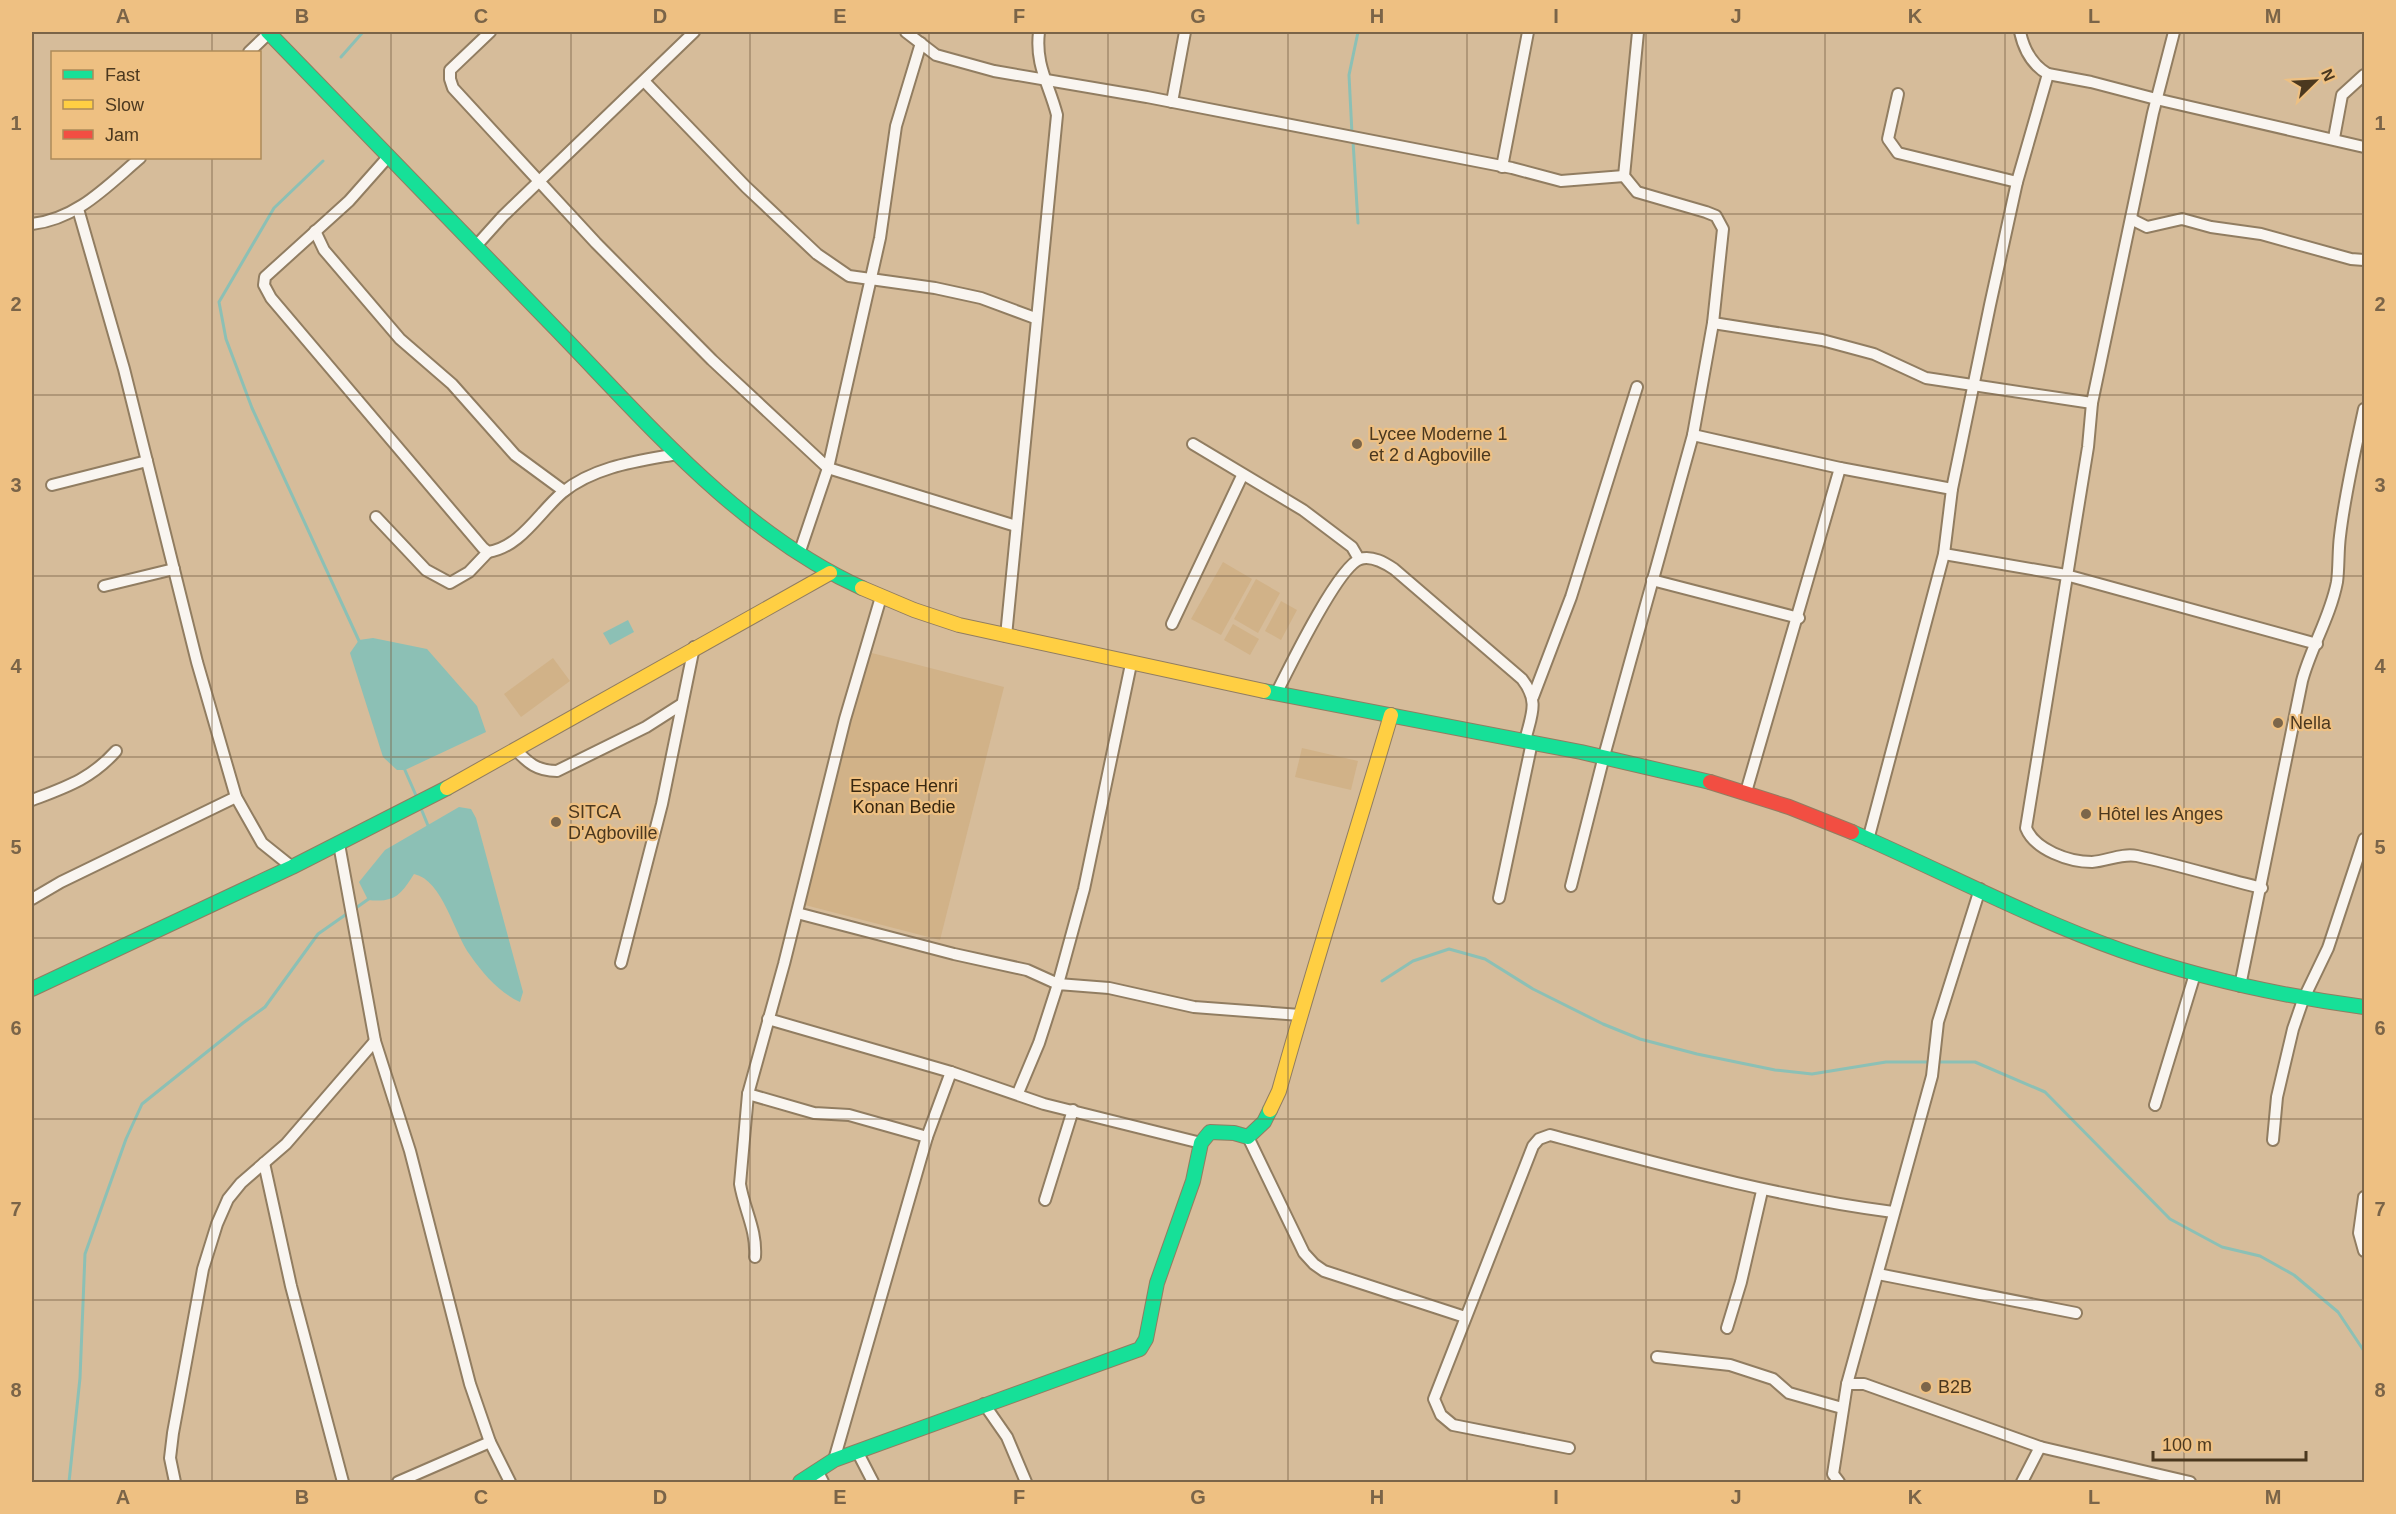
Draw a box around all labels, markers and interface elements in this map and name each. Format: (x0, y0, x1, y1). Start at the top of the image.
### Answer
text: A (116, 5, 130, 27)
text: B (295, 5, 309, 27)
text: C (474, 5, 488, 27)
text: D (653, 5, 667, 27)
text: E (833, 5, 847, 27)
text: F (1013, 5, 1025, 27)
text: G (1190, 5, 1206, 27)
text: H (1370, 5, 1384, 27)
text: I (1553, 5, 1559, 27)
text: J (1730, 5, 1742, 27)
text: K (1908, 5, 1923, 27)
text: L (2088, 5, 2100, 27)
text: M (2265, 5, 2281, 27)
legend (51, 51, 261, 159)
north arrow (2285, 51, 2345, 111)
text: Fast (105, 65, 140, 85)
text: N (2318, 66, 2338, 84)
text: Slow (105, 95, 145, 115)
text: 1 (10, 112, 22, 134)
text: 1 (2374, 112, 2386, 134)
text: Jam (105, 125, 139, 145)
text: 2 (10, 293, 22, 315)
text: 2 (2374, 293, 2386, 315)
place label: Lycee Moderne 1 et 2 d Agboville (1369, 424, 1507, 465)
marker: Lycee Moderne 1 et 2 d Agboville (1350, 437, 1364, 451)
text: 3 (10, 474, 22, 496)
text: 3 (2374, 474, 2386, 496)
text: 4 (10, 655, 22, 677)
text: 4 (2374, 655, 2386, 677)
place label: Nella (2290, 713, 2332, 733)
marker: Nella (2271, 716, 2285, 730)
park label: Espace Henri Konan Bedie (850, 776, 958, 817)
place label: SITCA D'Agboville (568, 802, 657, 843)
place label: Hôtel les Anges (2098, 804, 2223, 824)
marker: Hôtel les Anges (2079, 807, 2093, 821)
marker: SITCA D'Agboville (549, 815, 563, 829)
text: 5 (10, 836, 22, 858)
text: 5 (2374, 836, 2386, 858)
text: 6 (10, 1017, 22, 1039)
text: 6 (2374, 1017, 2386, 1039)
text: 7 (10, 1198, 22, 1220)
text: 7 (2374, 1198, 2386, 1220)
place label: B2B (1938, 1377, 1972, 1397)
text: 8 (10, 1379, 22, 1401)
text: 8 (2374, 1379, 2386, 1401)
marker: B2B (1919, 1380, 1933, 1394)
scale bar (2153, 1424, 2306, 1462)
text: 100 m (2162, 1435, 2212, 1455)
text: A (116, 1486, 130, 1508)
text: B (295, 1486, 309, 1508)
text: C (474, 1486, 488, 1508)
text: D (653, 1486, 667, 1508)
text: E (833, 1486, 847, 1508)
text: F (1013, 1486, 1025, 1508)
text: G (1190, 1486, 1206, 1508)
text: H (1370, 1486, 1384, 1508)
text: I (1553, 1486, 1559, 1508)
text: J (1730, 1486, 1742, 1508)
text: K (1908, 1486, 1923, 1508)
text: L (2088, 1486, 2100, 1508)
text: M (2265, 1486, 2281, 1508)

